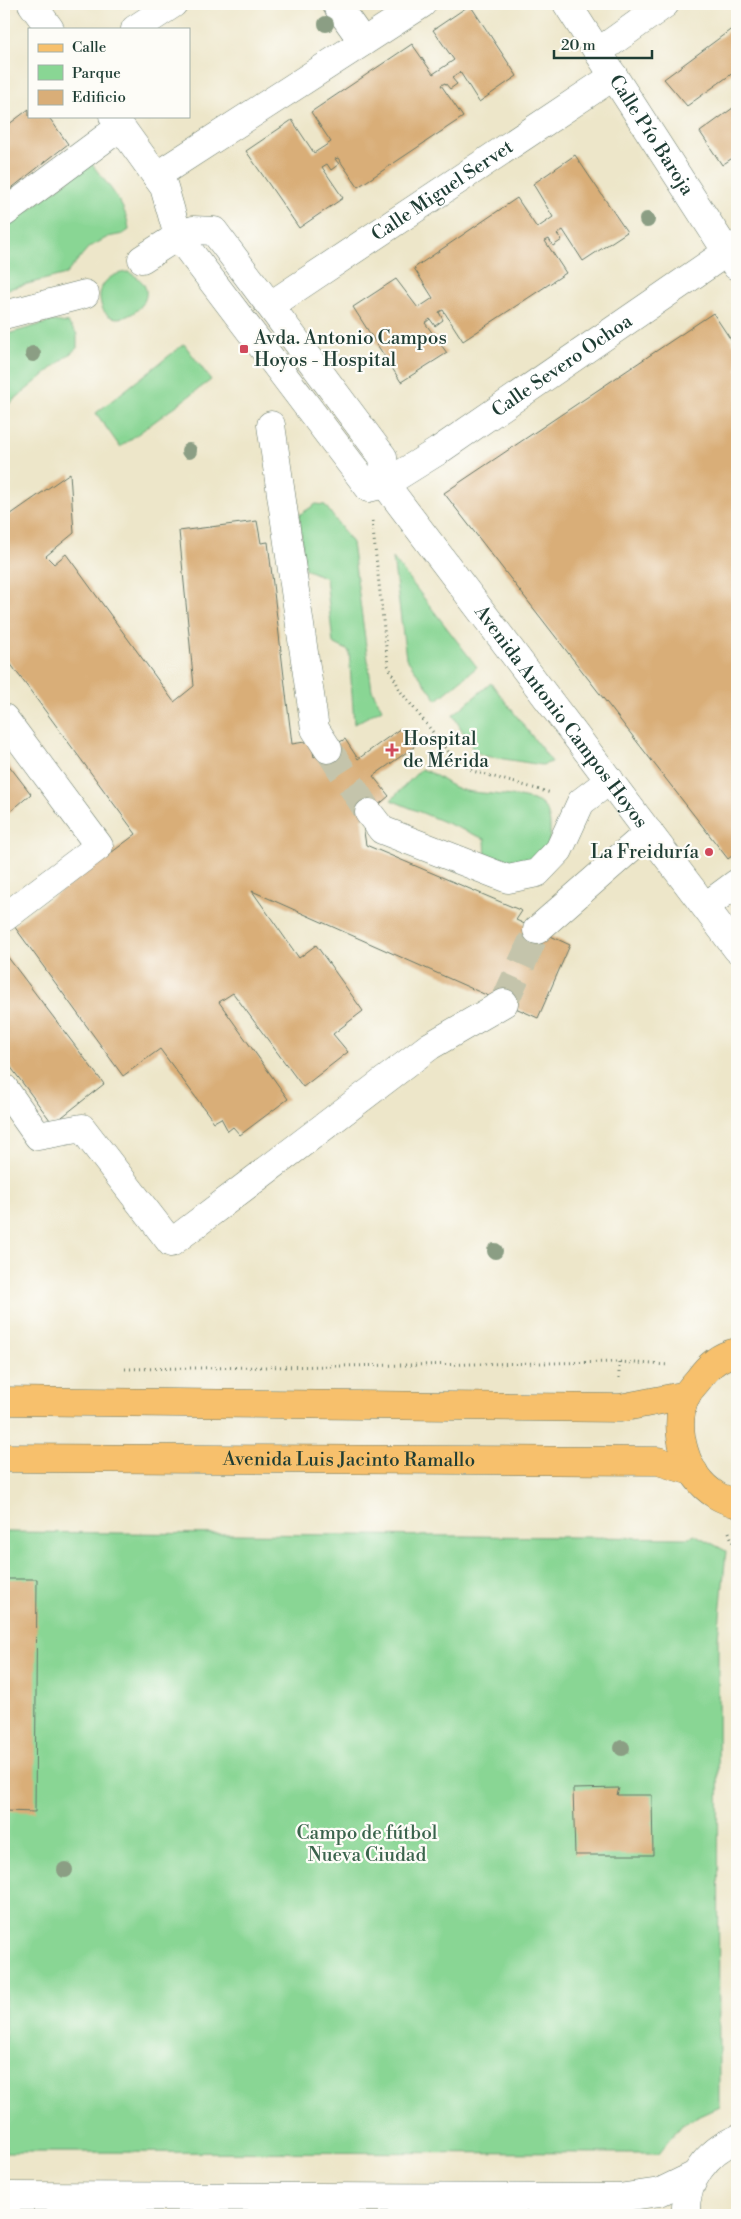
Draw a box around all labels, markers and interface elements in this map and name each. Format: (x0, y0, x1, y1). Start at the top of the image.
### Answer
legend (28, 28, 190, 118)
scale bar (554, 28, 651, 60)
text: 20 m (561, 36, 596, 55)
text: Calle (72, 38, 106, 57)
text: Parque (72, 64, 121, 83)
street label: Calle Pío Baroja (604, 70, 699, 200)
text: Edificio (72, 88, 126, 107)
street label: Calle Miguel Servet (367, 135, 518, 247)
street label: Calle Severo Ochoa (487, 309, 637, 422)
place label: Avda. Antonio Campos Hoyos - Hospital (253, 326, 447, 372)
marker: Avda. Antonio Campos Hoyos - Hospital (238, 343, 250, 355)
street label: Avenida Antonio Campos Hoyos (469, 600, 653, 833)
place label: Hospital de Mérida (403, 727, 489, 773)
marker: Hospital de Mérida (385, 743, 399, 757)
place label: La Freiduría (591, 840, 699, 864)
marker: La Freiduría (703, 846, 715, 858)
street label: Avenida Luis Jacinto Ramallo (222, 1447, 475, 1472)
park label: Campo de fútbol Nueva Ciudad (297, 1821, 438, 1867)

